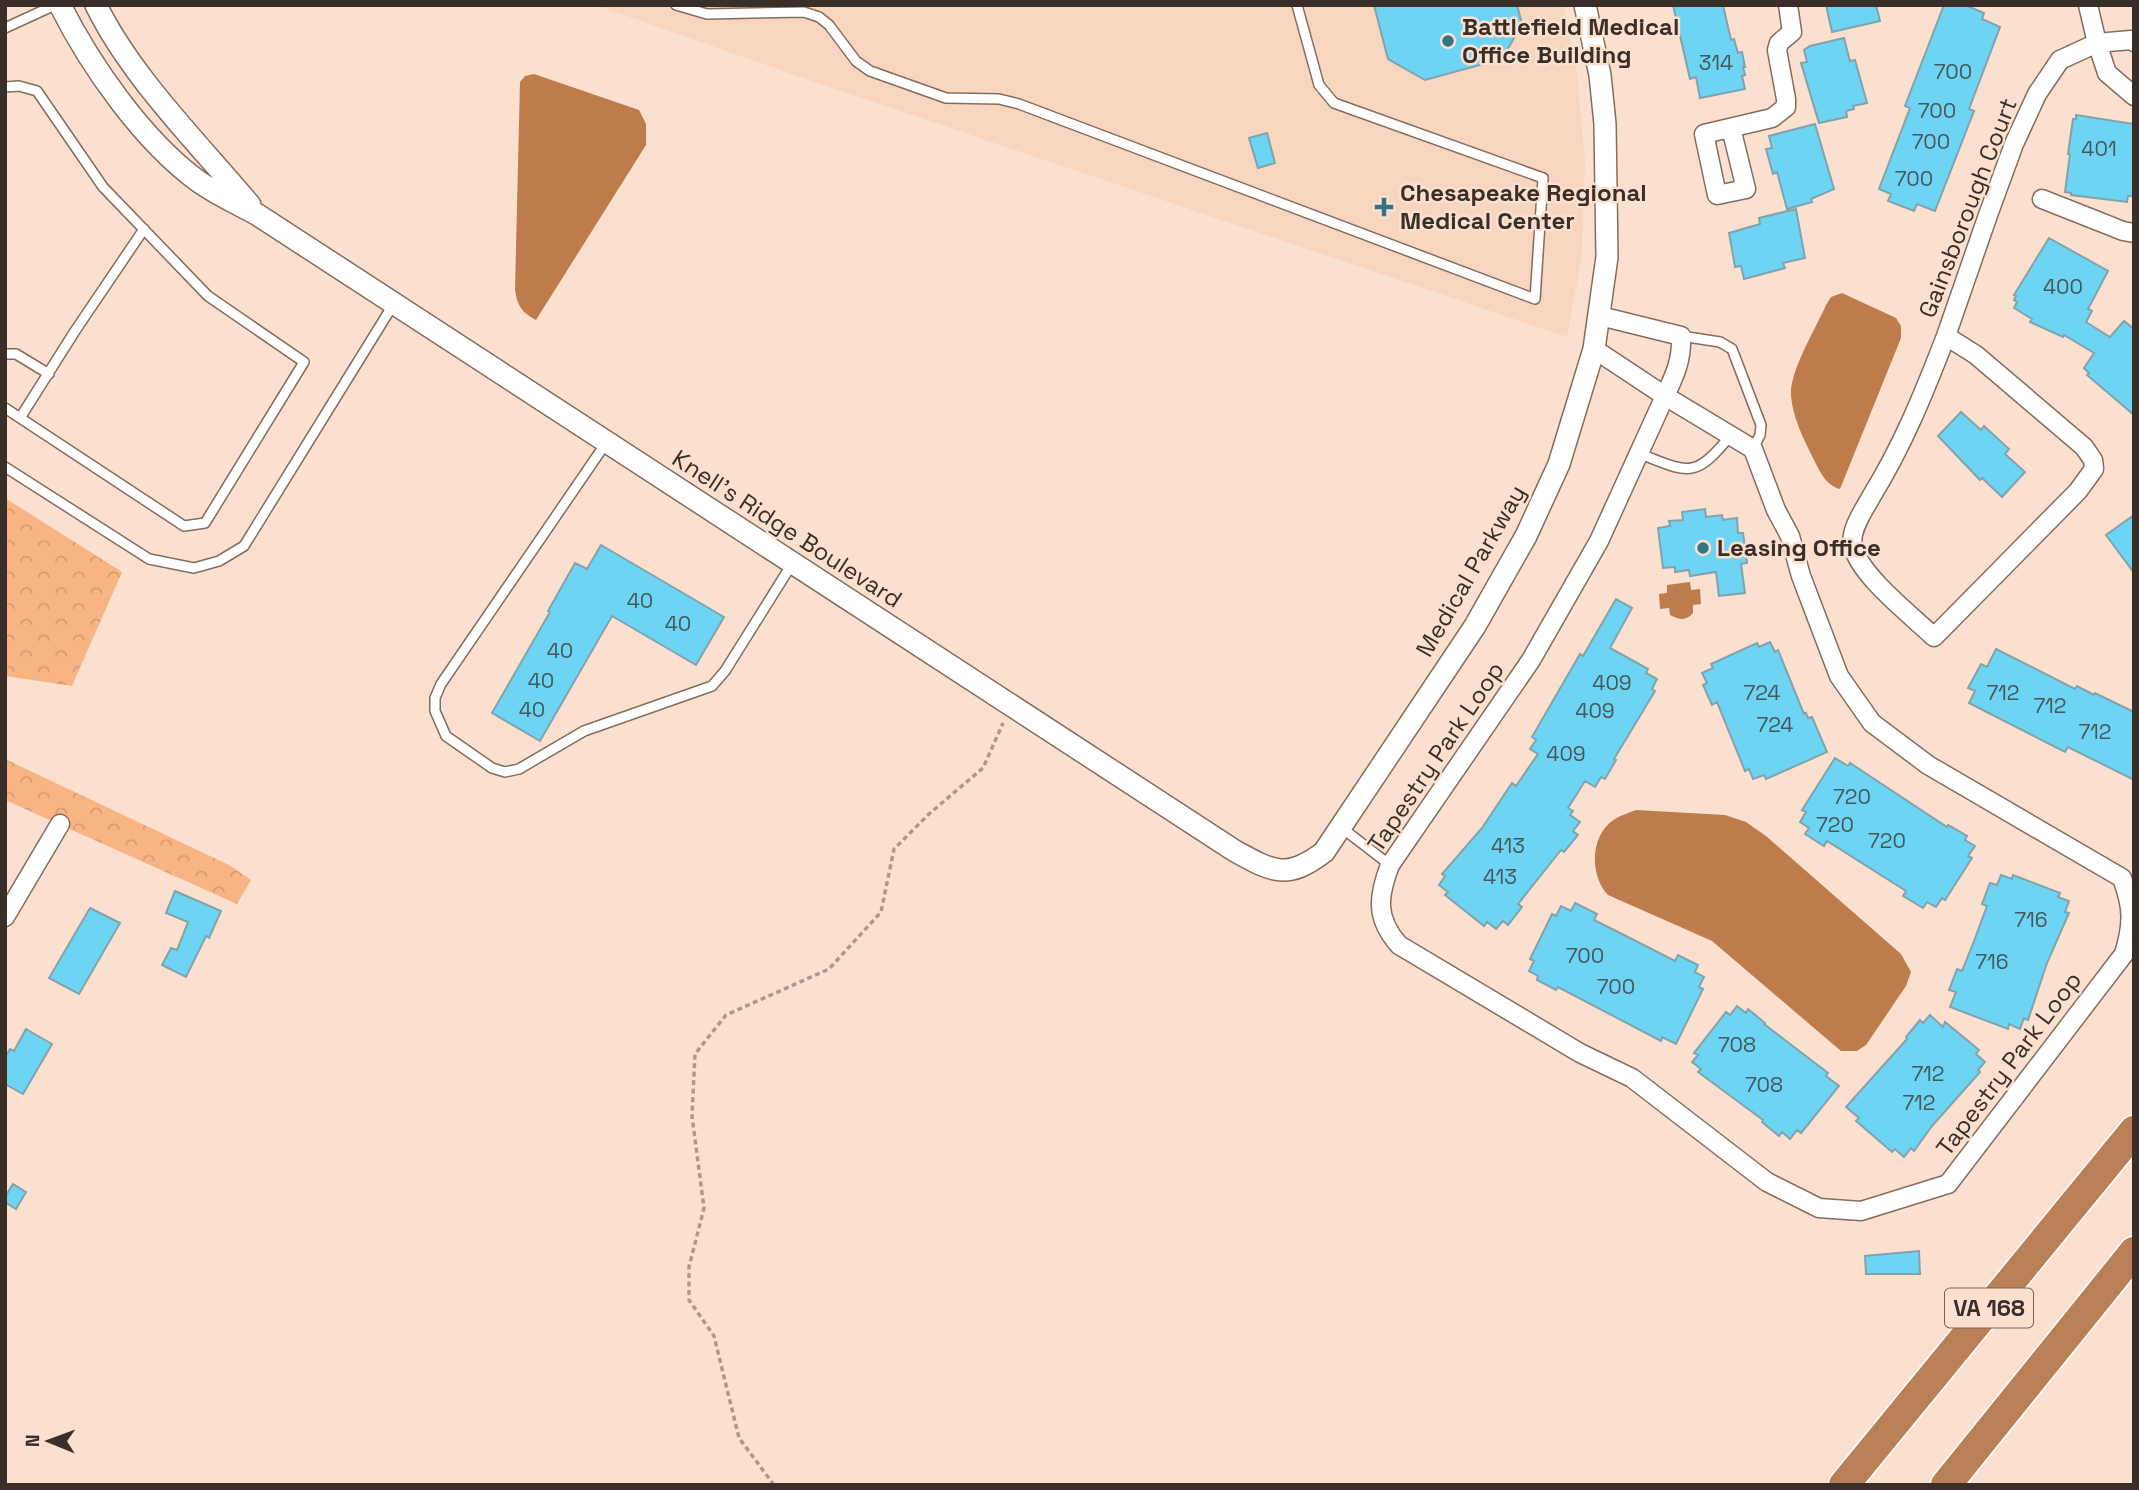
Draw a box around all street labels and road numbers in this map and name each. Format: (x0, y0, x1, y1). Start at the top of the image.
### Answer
street label: Gainsborough Court (1911, 94, 2024, 322)
street label: Knell's Ridge Boulevard (667, 443, 908, 614)
street label: Medical Parkway (1409, 479, 1532, 662)
street label: Tapestry Park Loop (1360, 656, 1511, 858)
street label: Tapestry Park Loop (1929, 965, 2088, 1162)
road number: VA 168 (1945, 1288, 2033, 1328)

